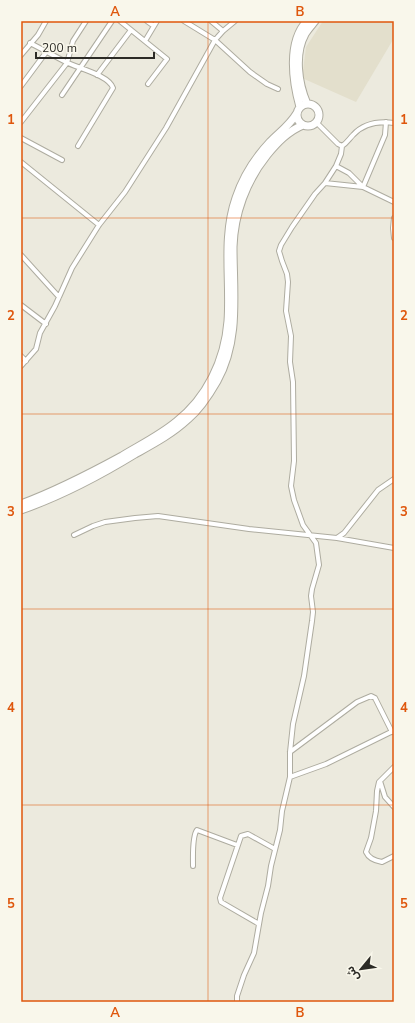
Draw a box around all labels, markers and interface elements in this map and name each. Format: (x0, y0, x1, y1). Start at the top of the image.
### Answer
text: A (110, 3, 120, 21)
text: B (296, 3, 305, 21)
scale bar (36, 34, 154, 60)
text: 200 m (42, 40, 77, 56)
text: 1 (7, 111, 15, 129)
text: 1 (400, 111, 408, 129)
text: 2 (7, 307, 15, 325)
text: 2 (400, 307, 408, 325)
text: 3 (7, 503, 15, 521)
text: 3 (400, 503, 408, 521)
text: 4 (7, 699, 15, 717)
text: 4 (400, 699, 408, 717)
text: 5 (7, 895, 15, 913)
text: 5 (400, 895, 408, 913)
north arrow (341, 949, 381, 989)
text: ش (342, 963, 363, 984)
text: A (110, 1004, 120, 1022)
text: B (296, 1004, 305, 1022)

